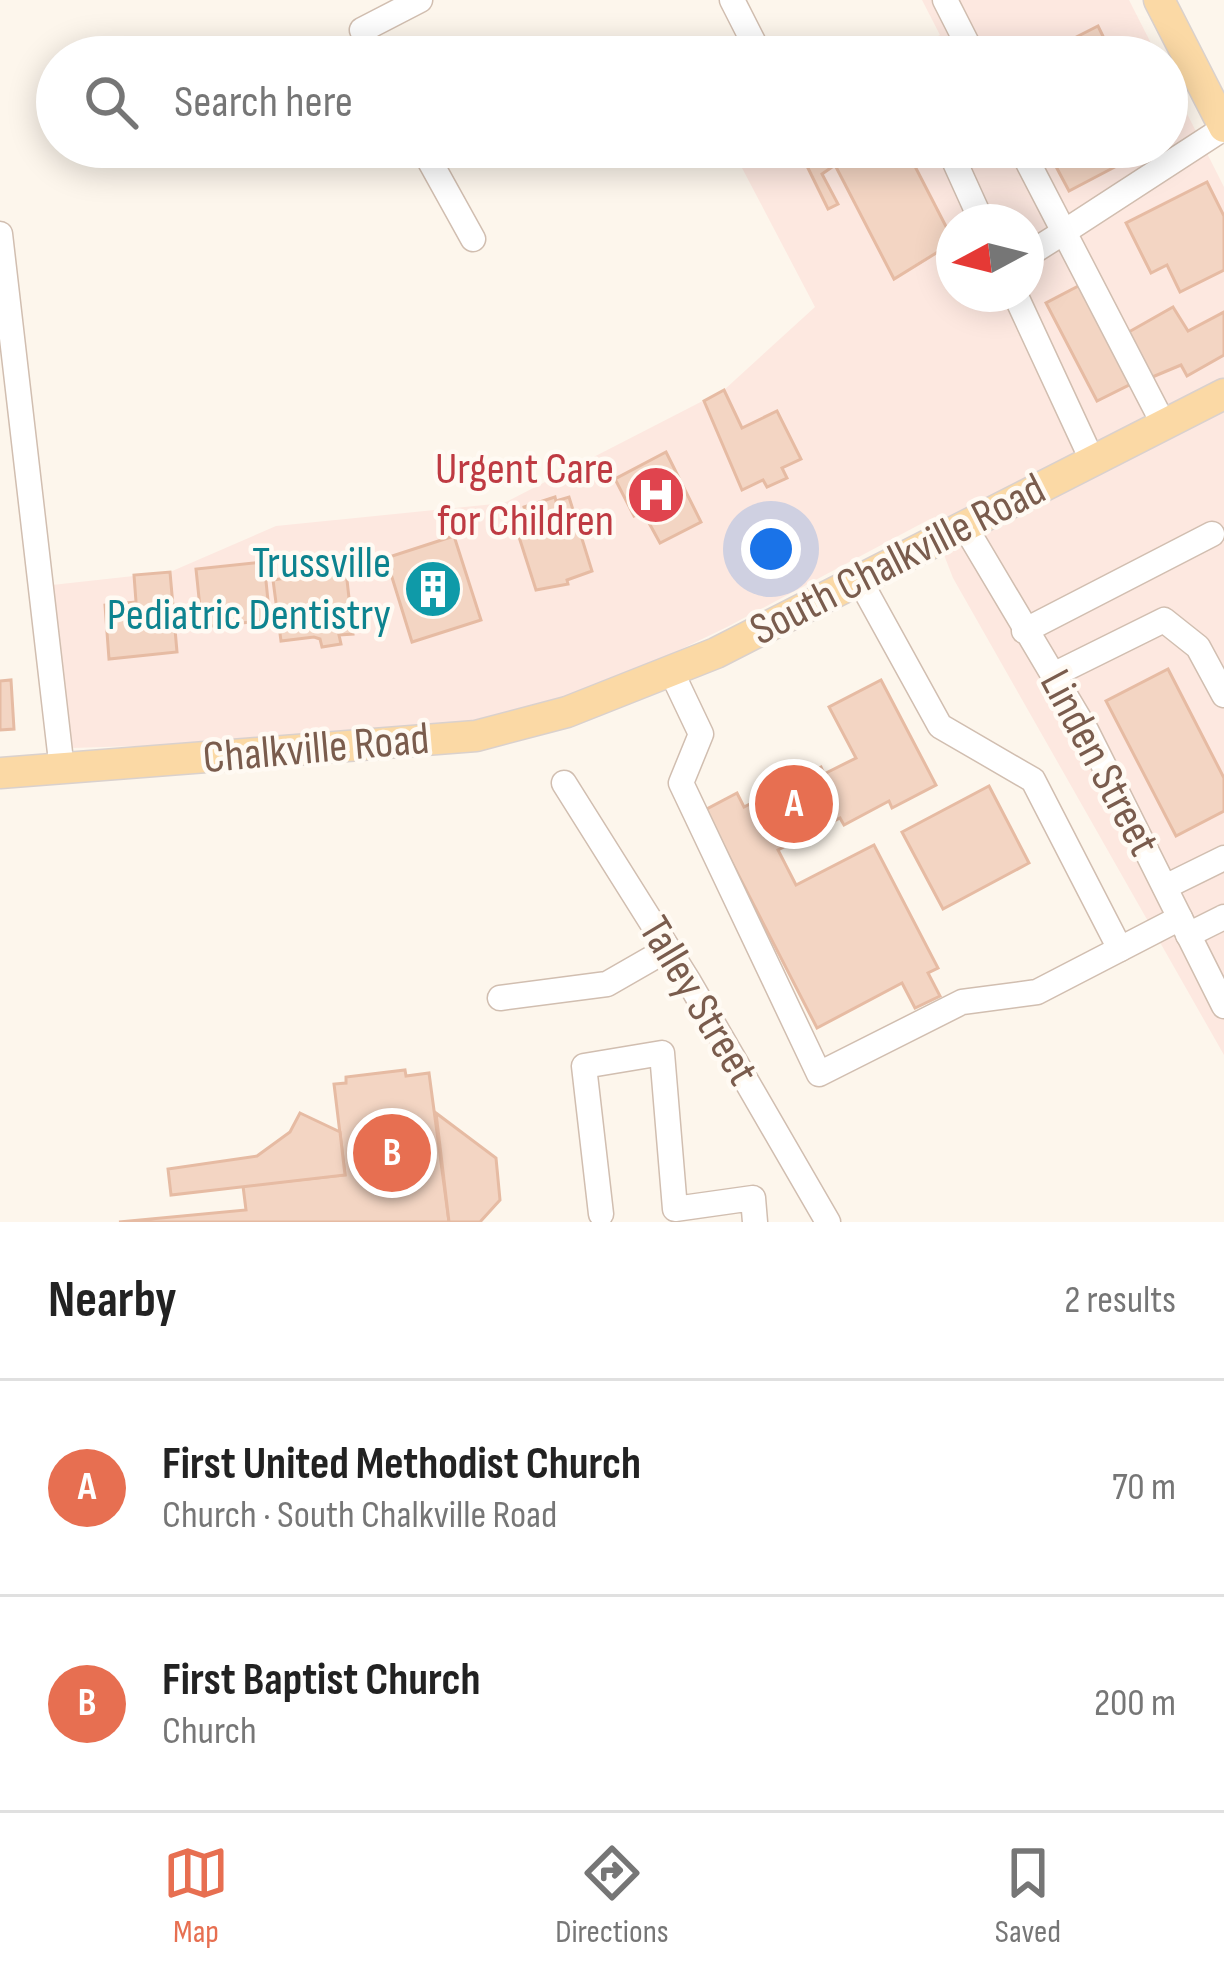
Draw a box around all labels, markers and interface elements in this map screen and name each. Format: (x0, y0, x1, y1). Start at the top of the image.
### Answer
search box (36, 36, 1188, 168)
icon: search (78, 69, 144, 135)
text: Search here (174, 75, 353, 130)
north arrow (936, 204, 1044, 312)
place label: Urgent Care for Children (435, 442, 614, 549)
street label: South Chalkville Road (741, 462, 1055, 658)
hospital icon: Urgent Care for Children (625, 464, 687, 526)
your location (741, 519, 801, 579)
place label: Trussville Pediatric Dentistry (107, 536, 391, 643)
building icon: Trussville Pediatric Dentistry (402, 558, 464, 620)
street label: Linden Street (1027, 661, 1171, 865)
street label: Chalkville Road (201, 712, 431, 786)
pin: A (755, 759, 833, 849)
street label: Talley Street (626, 907, 770, 1095)
pin: B (353, 1108, 431, 1198)
text: Nearby (48, 1270, 177, 1331)
text: 2 results (1064, 1277, 1176, 1324)
text: First United Methodist Church (162, 1437, 641, 1492)
text: A (78, 1464, 96, 1511)
text: 70 m (1112, 1464, 1176, 1511)
text: Church · South Chalkville Road (162, 1492, 557, 1539)
text: First Baptist Church (162, 1653, 480, 1708)
text: B (78, 1680, 96, 1727)
text: 200 m (1094, 1680, 1176, 1727)
text: Church (162, 1708, 257, 1755)
tab: Map (163, 1840, 229, 1952)
tab: Directions (555, 1840, 669, 1952)
tab: Saved (995, 1840, 1061, 1952)

